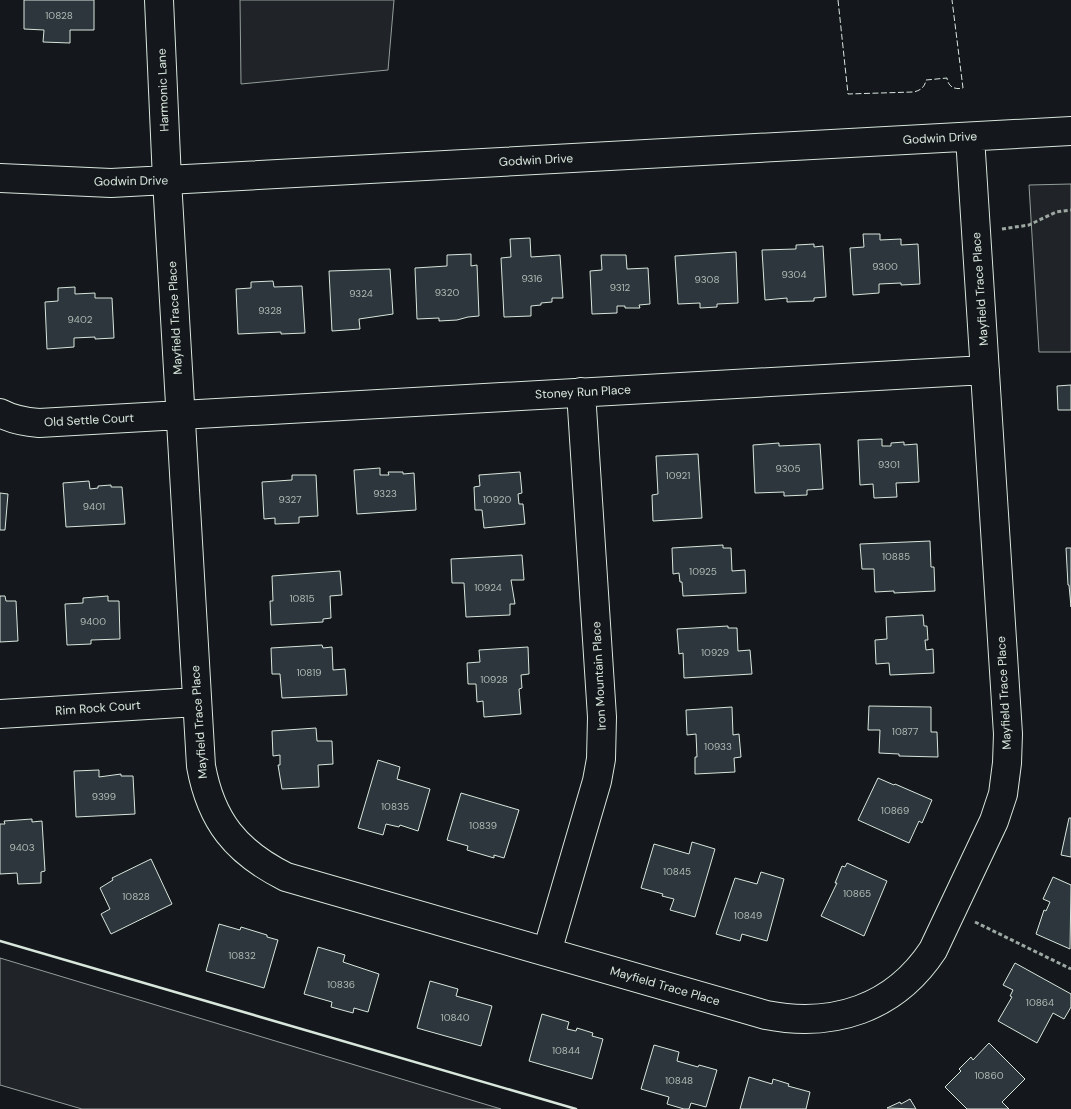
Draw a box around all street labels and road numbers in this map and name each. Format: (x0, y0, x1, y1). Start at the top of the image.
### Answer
street label: Harmonic Lane (154, 48, 172, 132)
street label: Godwin Drive (902, 128, 978, 148)
street label: Godwin Drive (498, 150, 574, 170)
street label: Godwin Drive (94, 172, 168, 190)
street label: Mayfield Trace Place (968, 231, 992, 346)
street label: Mayfield Trace Place (164, 261, 186, 375)
street label: Stoney Run Place (535, 381, 631, 402)
street label: Old Settle Court (44, 410, 135, 430)
street label: Iron Mountain Place (588, 621, 610, 731)
street label: Mayfield Trace Place (993, 636, 1015, 750)
street label: Mayfield Trace Place (187, 664, 211, 779)
street label: Rim Rock Court (55, 697, 142, 719)
street label: Mayfield Trace Place (608, 963, 722, 1009)

